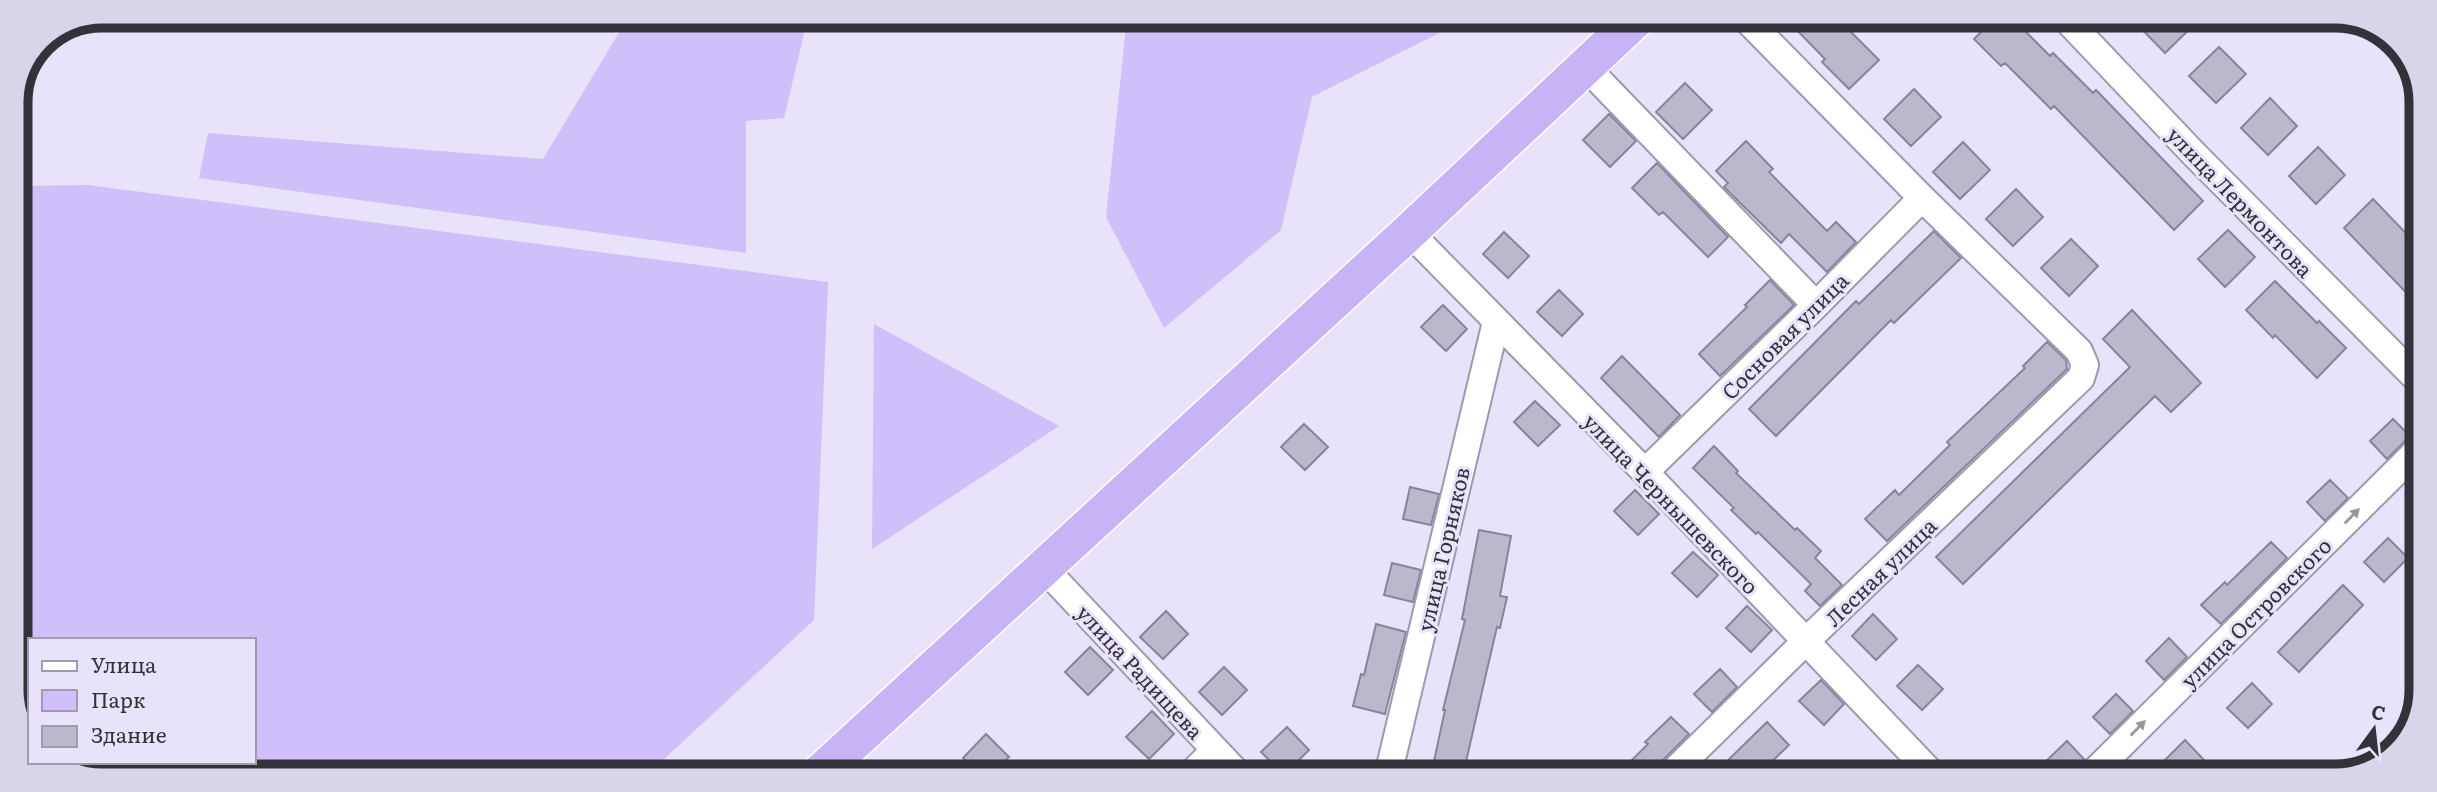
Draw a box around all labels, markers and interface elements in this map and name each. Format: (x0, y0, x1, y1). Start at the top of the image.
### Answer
street label: улица Лермонтова (2161, 119, 2322, 284)
street label: Сосновая улица (1714, 264, 1855, 405)
street label: улица Чернышевского (1577, 406, 1767, 600)
street label: улица Горняков (1408, 464, 1476, 634)
one-way arrow (2343, 508, 2360, 524)
street label: Лесная улица (1817, 509, 1943, 632)
street label: улица Островского (2173, 530, 2337, 694)
street label: улица Радищева (1070, 597, 1212, 746)
legend (28, 638, 256, 764)
text: Улица (91, 648, 157, 679)
text: Парк (91, 683, 146, 714)
north arrow (2339, 694, 2409, 764)
text: С (2369, 696, 2389, 727)
text: Здание (91, 718, 167, 749)
one-way arrow (2130, 719, 2147, 736)

